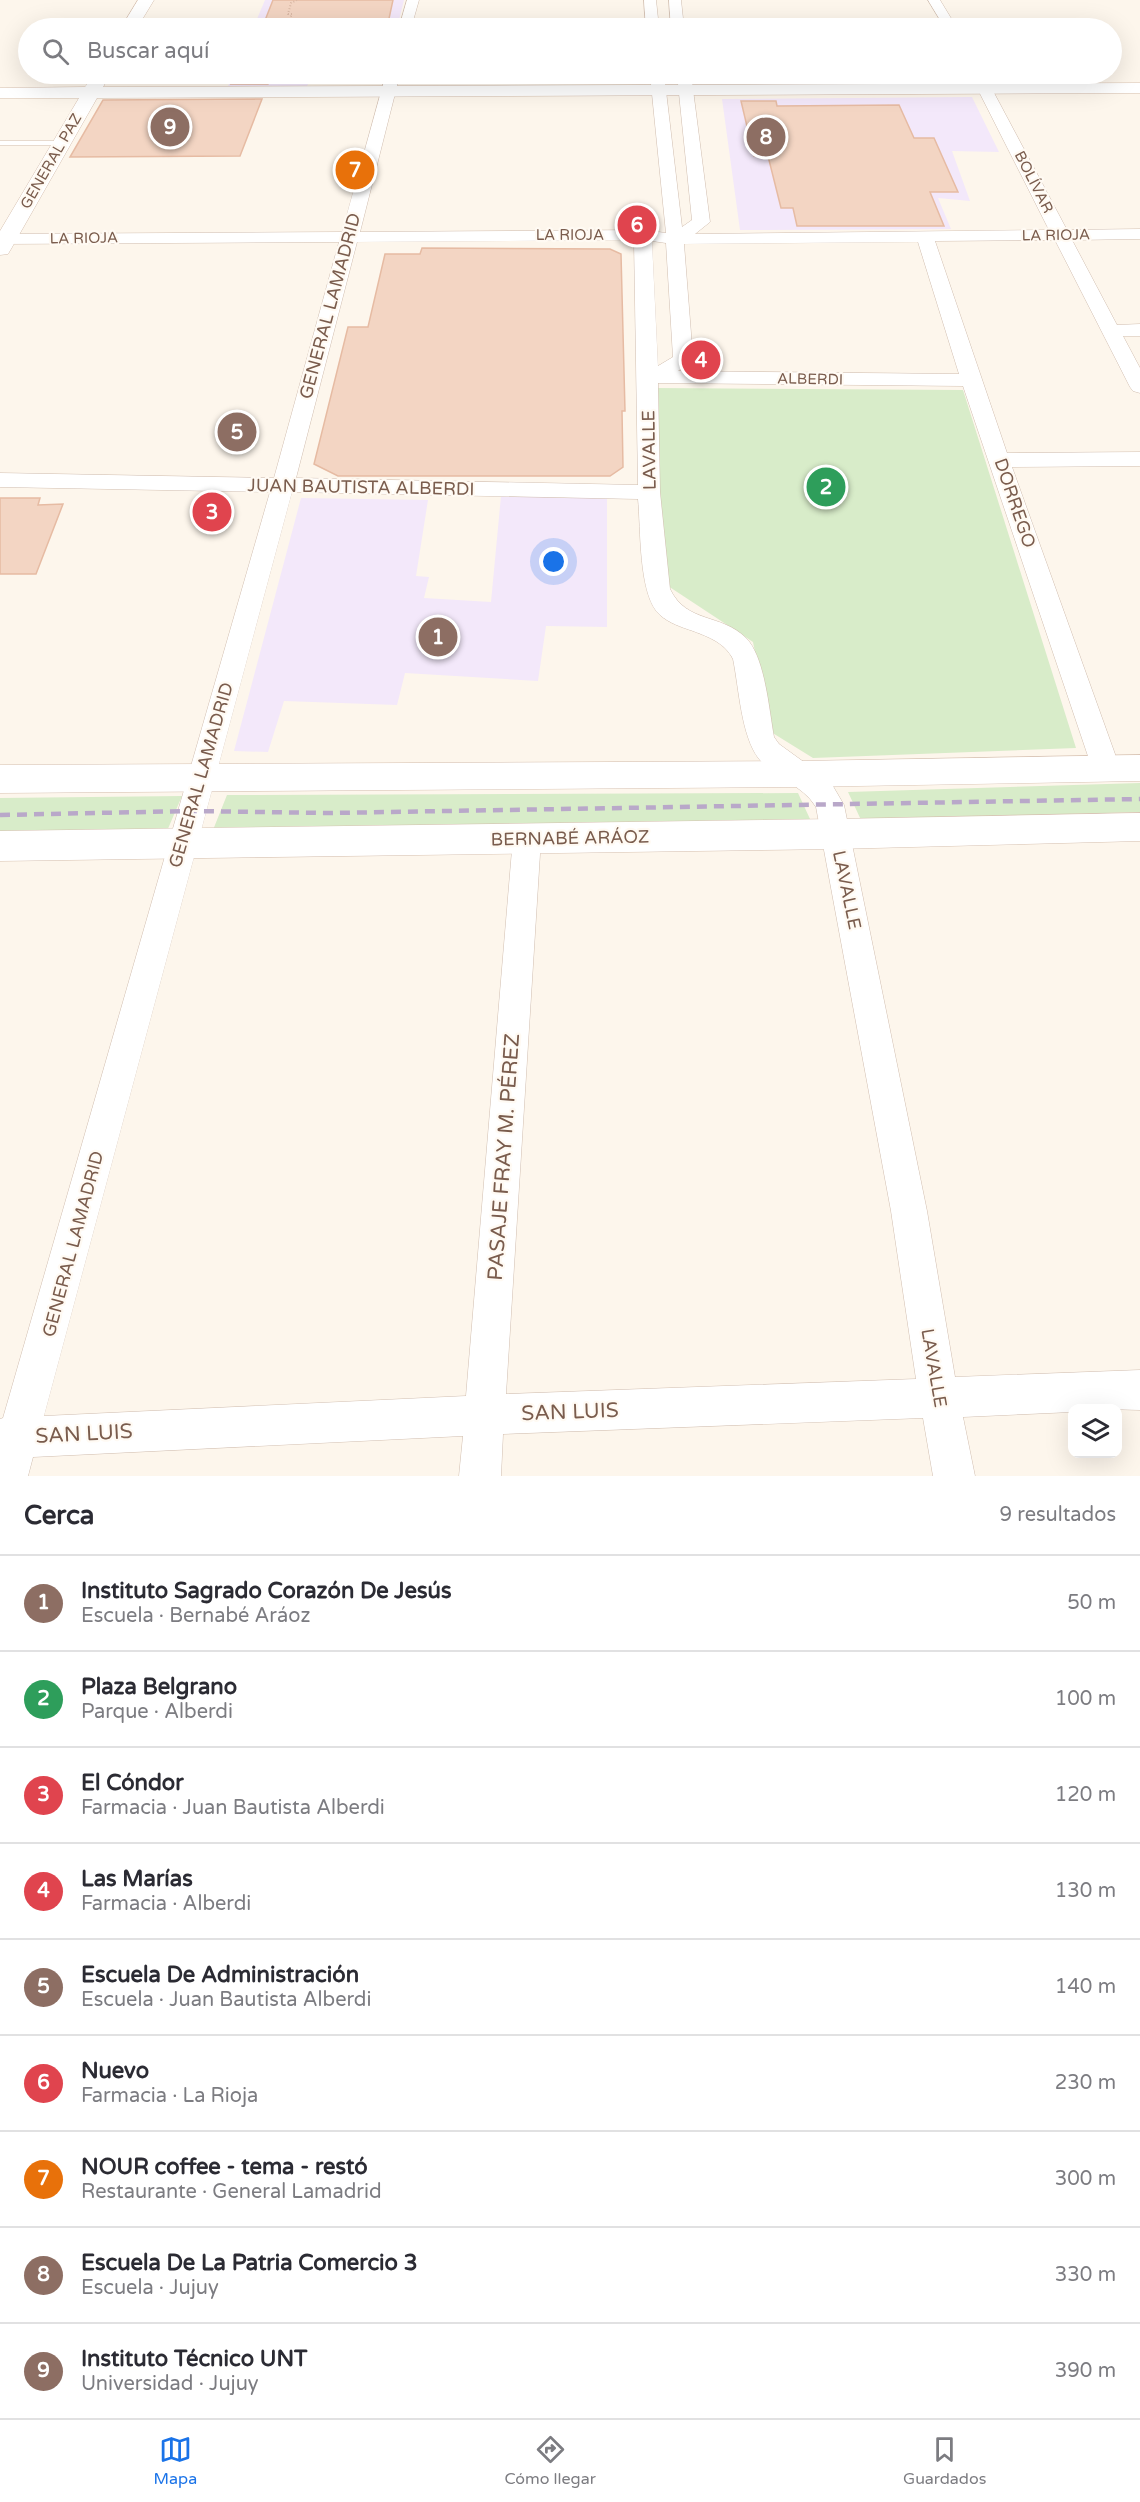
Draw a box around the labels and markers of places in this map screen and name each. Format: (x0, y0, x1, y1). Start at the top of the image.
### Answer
pin: 9 (150, 104, 190, 150)
pin: 8 (746, 114, 786, 160)
pin: 7 (336, 148, 374, 192)
pin: 6 (618, 202, 656, 248)
pin: 4 (682, 338, 720, 382)
pin: 5 (218, 410, 256, 454)
pin: 2 (806, 464, 846, 510)
pin: 3 (192, 490, 232, 534)
pin: 1 (418, 614, 458, 660)

